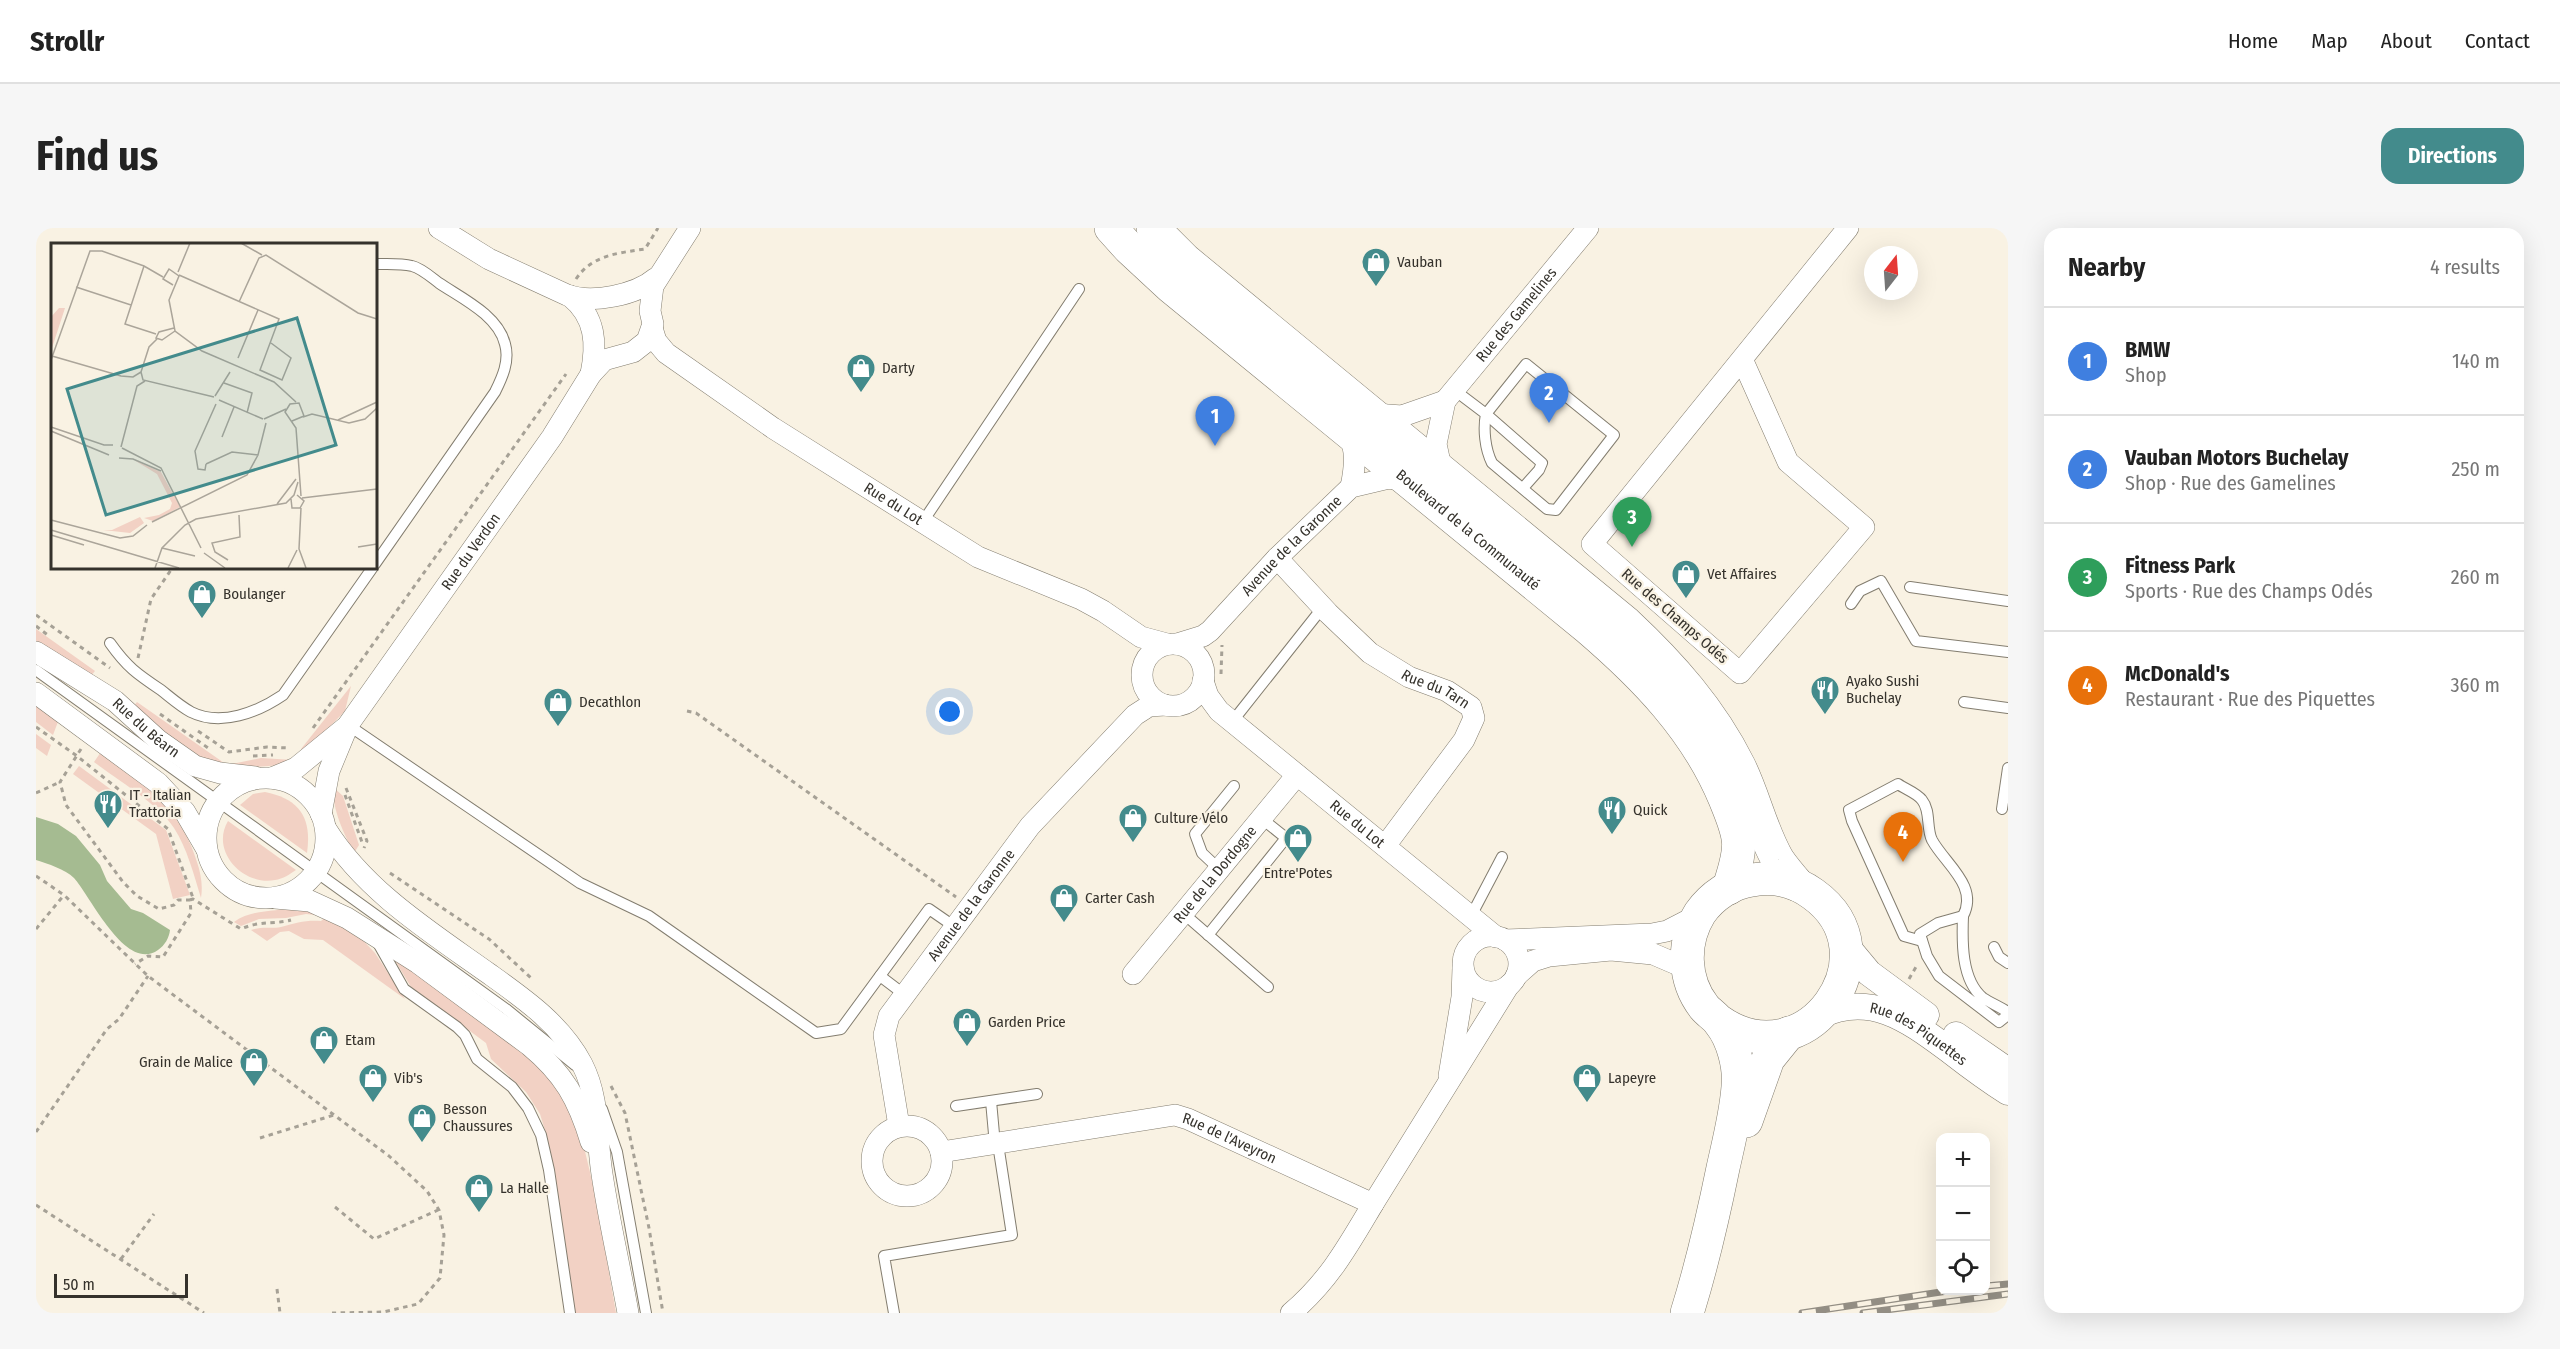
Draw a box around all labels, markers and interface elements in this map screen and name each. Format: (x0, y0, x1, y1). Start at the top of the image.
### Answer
text: Strollr (30, 25, 104, 58)
text: Home (2228, 28, 2278, 54)
text: Map (2311, 28, 2348, 54)
text: About (2381, 28, 2432, 54)
text: Contact (2465, 28, 2530, 54)
button: Directions (2381, 128, 2524, 184)
text: Find us (36, 131, 158, 181)
inset map (51, 243, 376, 568)
shop icon: Vauban (1360, 246, 1392, 288)
north arrow (1864, 246, 1918, 300)
text: Nearby (2068, 252, 2145, 283)
place label: Vauban (1397, 253, 1442, 271)
text: 4 results (2430, 255, 2500, 279)
street label: Rue des Gamelines (1472, 264, 1561, 365)
text: BMW (2125, 336, 2170, 363)
text: 1 (2083, 349, 2092, 373)
text: 140 m (2452, 349, 2500, 373)
shop icon: Darty (845, 352, 877, 394)
place label: Darty (882, 359, 915, 377)
text: Shop (2125, 363, 2167, 387)
pin: 2 (1530, 374, 1568, 423)
pin: 1 (1196, 396, 1234, 446)
text: Vauban Motors Buchelay (2125, 444, 2349, 471)
text: 2 (2083, 457, 2092, 481)
text: 250 m (2452, 457, 2500, 481)
street label: Boulevard de la Communauté (1393, 466, 1544, 594)
text: Shop · Rue des Gamelines (2125, 471, 2336, 495)
street label: Rue du Lot (861, 479, 926, 529)
street label: Avenue de la Garonne (1238, 492, 1345, 600)
pin: 3 (1612, 498, 1652, 547)
street label: Rue du Verdon (438, 510, 504, 593)
text: Fitness Park (2125, 552, 2235, 579)
shop icon: Vet Affaires (1670, 558, 1702, 600)
street label: Rue des Champs Odés (1618, 565, 1732, 667)
place label: Vet Affaires (1707, 565, 1777, 583)
text: 3 (2083, 565, 2092, 589)
text: 260 m (2451, 565, 2500, 589)
shop icon: Boulanger (186, 578, 218, 620)
text: Sports · Rue des Champs Odés (2125, 579, 2373, 603)
place label: Boulanger (223, 585, 286, 603)
text: McDonald's (2125, 660, 2230, 687)
street label: Rue du Tarn (1398, 665, 1473, 713)
place label: Ayako Sushi Buchelay (1846, 672, 1919, 707)
text: 4 (2082, 673, 2093, 697)
text: 360 m (2451, 673, 2500, 697)
restaurant icon: Ayako Sushi Buchelay (1809, 674, 1841, 716)
shop icon: Decathlon (542, 686, 574, 728)
text: Restaurant · Rue des Piquettes (2125, 687, 2375, 711)
place label: Decathlon (579, 693, 641, 711)
street label: Rue du Béarn (109, 694, 183, 761)
your location (935, 697, 964, 726)
place label: IT - Italian Trattoria (129, 786, 191, 821)
restaurant icon: IT - Italian Trattoria (92, 788, 124, 830)
restaurant icon: Quick (1596, 794, 1628, 836)
street label: Rue du Lot (1326, 796, 1389, 852)
place label: Quick (1633, 801, 1667, 819)
shop icon: Culture Vélo (1117, 802, 1149, 844)
place label: Culture Vélo (1154, 809, 1228, 827)
pin: 4 (1884, 812, 1922, 862)
street label: Rue de la Dordogne (1170, 822, 1260, 927)
shop icon: Entre'Potes (1282, 822, 1314, 864)
street label: Avenue de la Garonne (924, 846, 1019, 964)
place label: Entre'Potes (1264, 864, 1332, 882)
shop icon: Carter Cash (1048, 882, 1080, 924)
place label: Carter Cash (1085, 889, 1155, 907)
street label: Rue des Piquettes (1868, 999, 1971, 1069)
shop icon: Garden Price (951, 1006, 983, 1048)
place label: Garden Price (988, 1013, 1066, 1031)
shop icon: Etam (308, 1024, 340, 1066)
place label: Etam (345, 1031, 376, 1049)
shop icon: Grain de Malice (238, 1046, 270, 1088)
place label: Grain de Malice (139, 1053, 233, 1071)
shop icon: Vib's (357, 1062, 389, 1104)
shop icon: Lapeyre (1571, 1062, 1603, 1104)
place label: Vib's (394, 1069, 423, 1087)
place label: Lapeyre (1608, 1069, 1656, 1087)
place label: Besson Chaussures (443, 1100, 513, 1135)
shop icon: Besson Chaussures (406, 1102, 438, 1144)
street label: Rue de l'Aveyron (1180, 1109, 1279, 1167)
map controls (1936, 1133, 1990, 1295)
button: + (1936, 1133, 1990, 1187)
shop icon: La Halle (463, 1172, 495, 1214)
place label: La Halle (500, 1179, 549, 1197)
button: − (1936, 1187, 1990, 1241)
button: locate (1936, 1241, 1990, 1295)
scale bar (54, 1271, 188, 1298)
text: 50 m (63, 1275, 95, 1294)

